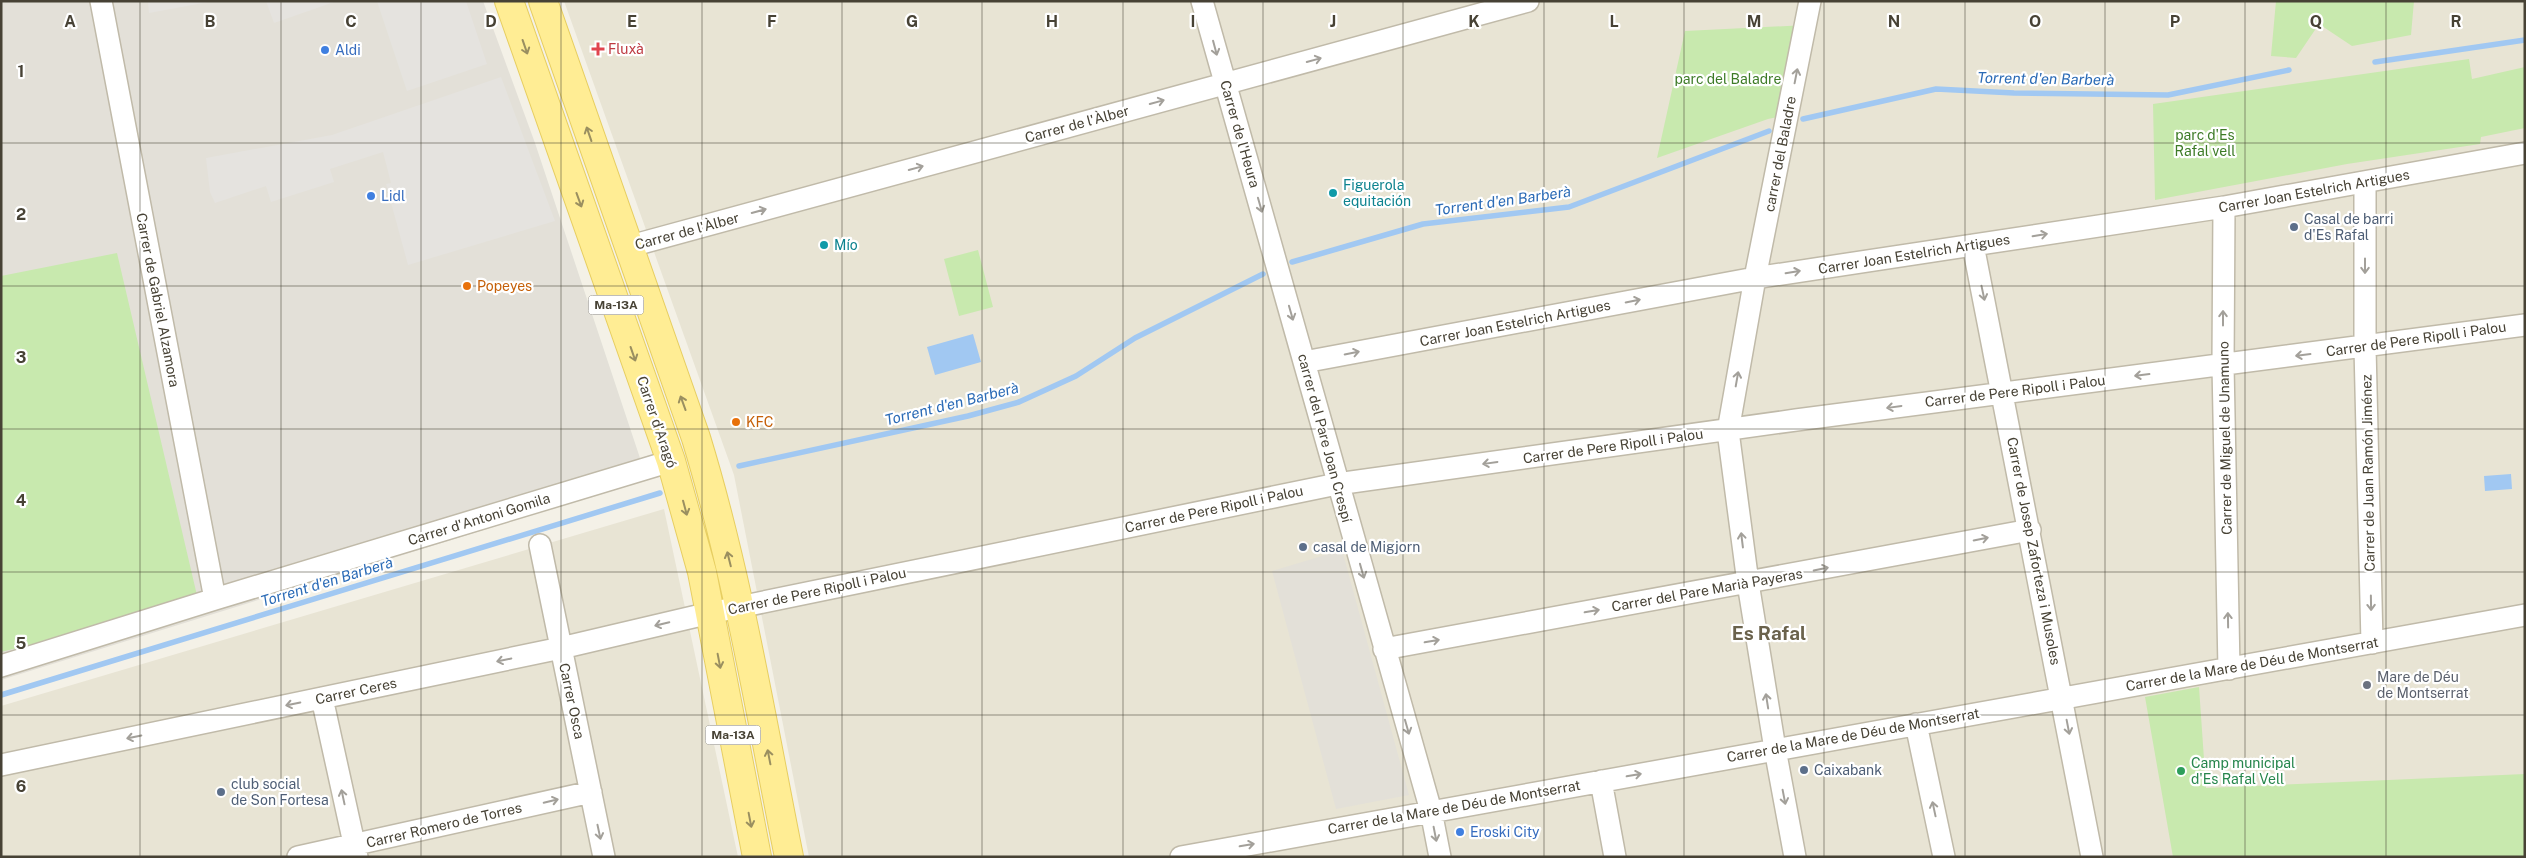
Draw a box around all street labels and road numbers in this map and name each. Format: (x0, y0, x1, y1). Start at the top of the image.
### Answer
street label: Carrer de l'Heura (1217, 78, 1263, 190)
street label: carrer del Baladre (1761, 95, 1799, 213)
street label: Carrer de l'Àlber (1023, 101, 1131, 146)
street label: Carrer Joan Estelrich Artigues (2217, 166, 2411, 216)
street label: Carrer de l'Àlber (633, 208, 741, 253)
street label: Carrer de Gabriel Alzamora (133, 212, 183, 388)
street label: Carrer Joan Estelrich Artigues (1817, 231, 2011, 277)
road number: Ma-13A (588, 296, 644, 314)
street label: Carrer Joan Estelrich Artigues (1418, 297, 1612, 349)
street label: Carrer de Pere Ripoll i Palou (2325, 318, 2507, 360)
street label: Carrer de Miguel de Unamuno (2215, 341, 2235, 535)
street label: carrer del Pare Joan Crespí (1295, 352, 1355, 525)
street label: Carrer de Pere Ripoll i Palou (1924, 372, 2106, 410)
street label: Carrer d'Aragó (634, 374, 680, 470)
street label: Carrer de Juan Ramón Jiménez (2358, 374, 2378, 572)
street label: Carrer de Pere Ripoll i Palou (1522, 425, 1704, 467)
street label: Carrer de Josep Zaforteza i Musoles (2004, 436, 2064, 666)
street label: Carrer de Pere Ripoll i Palou (1123, 482, 1305, 536)
street label: Carrer d'Antoni Gomila (406, 490, 552, 548)
street label: Carrer de Pere Ripoll i Palou (726, 564, 908, 618)
street label: Carrer del Pare Marià Payeras (1610, 565, 1804, 615)
street label: Carrer de la Mare de Déu de Montserrat (2124, 634, 2380, 694)
street label: Carrer Osca (556, 661, 588, 741)
street label: Carrer Ceres (314, 675, 398, 707)
street label: Carrer de la Mare de Déu de Montserrat (1725, 705, 1981, 765)
road number: Ma-13A (706, 726, 760, 744)
street label: Carrer de la Mare de Déu de Montserrat (1326, 777, 1582, 837)
street label: Carrer Romero de Torres (365, 799, 523, 851)

